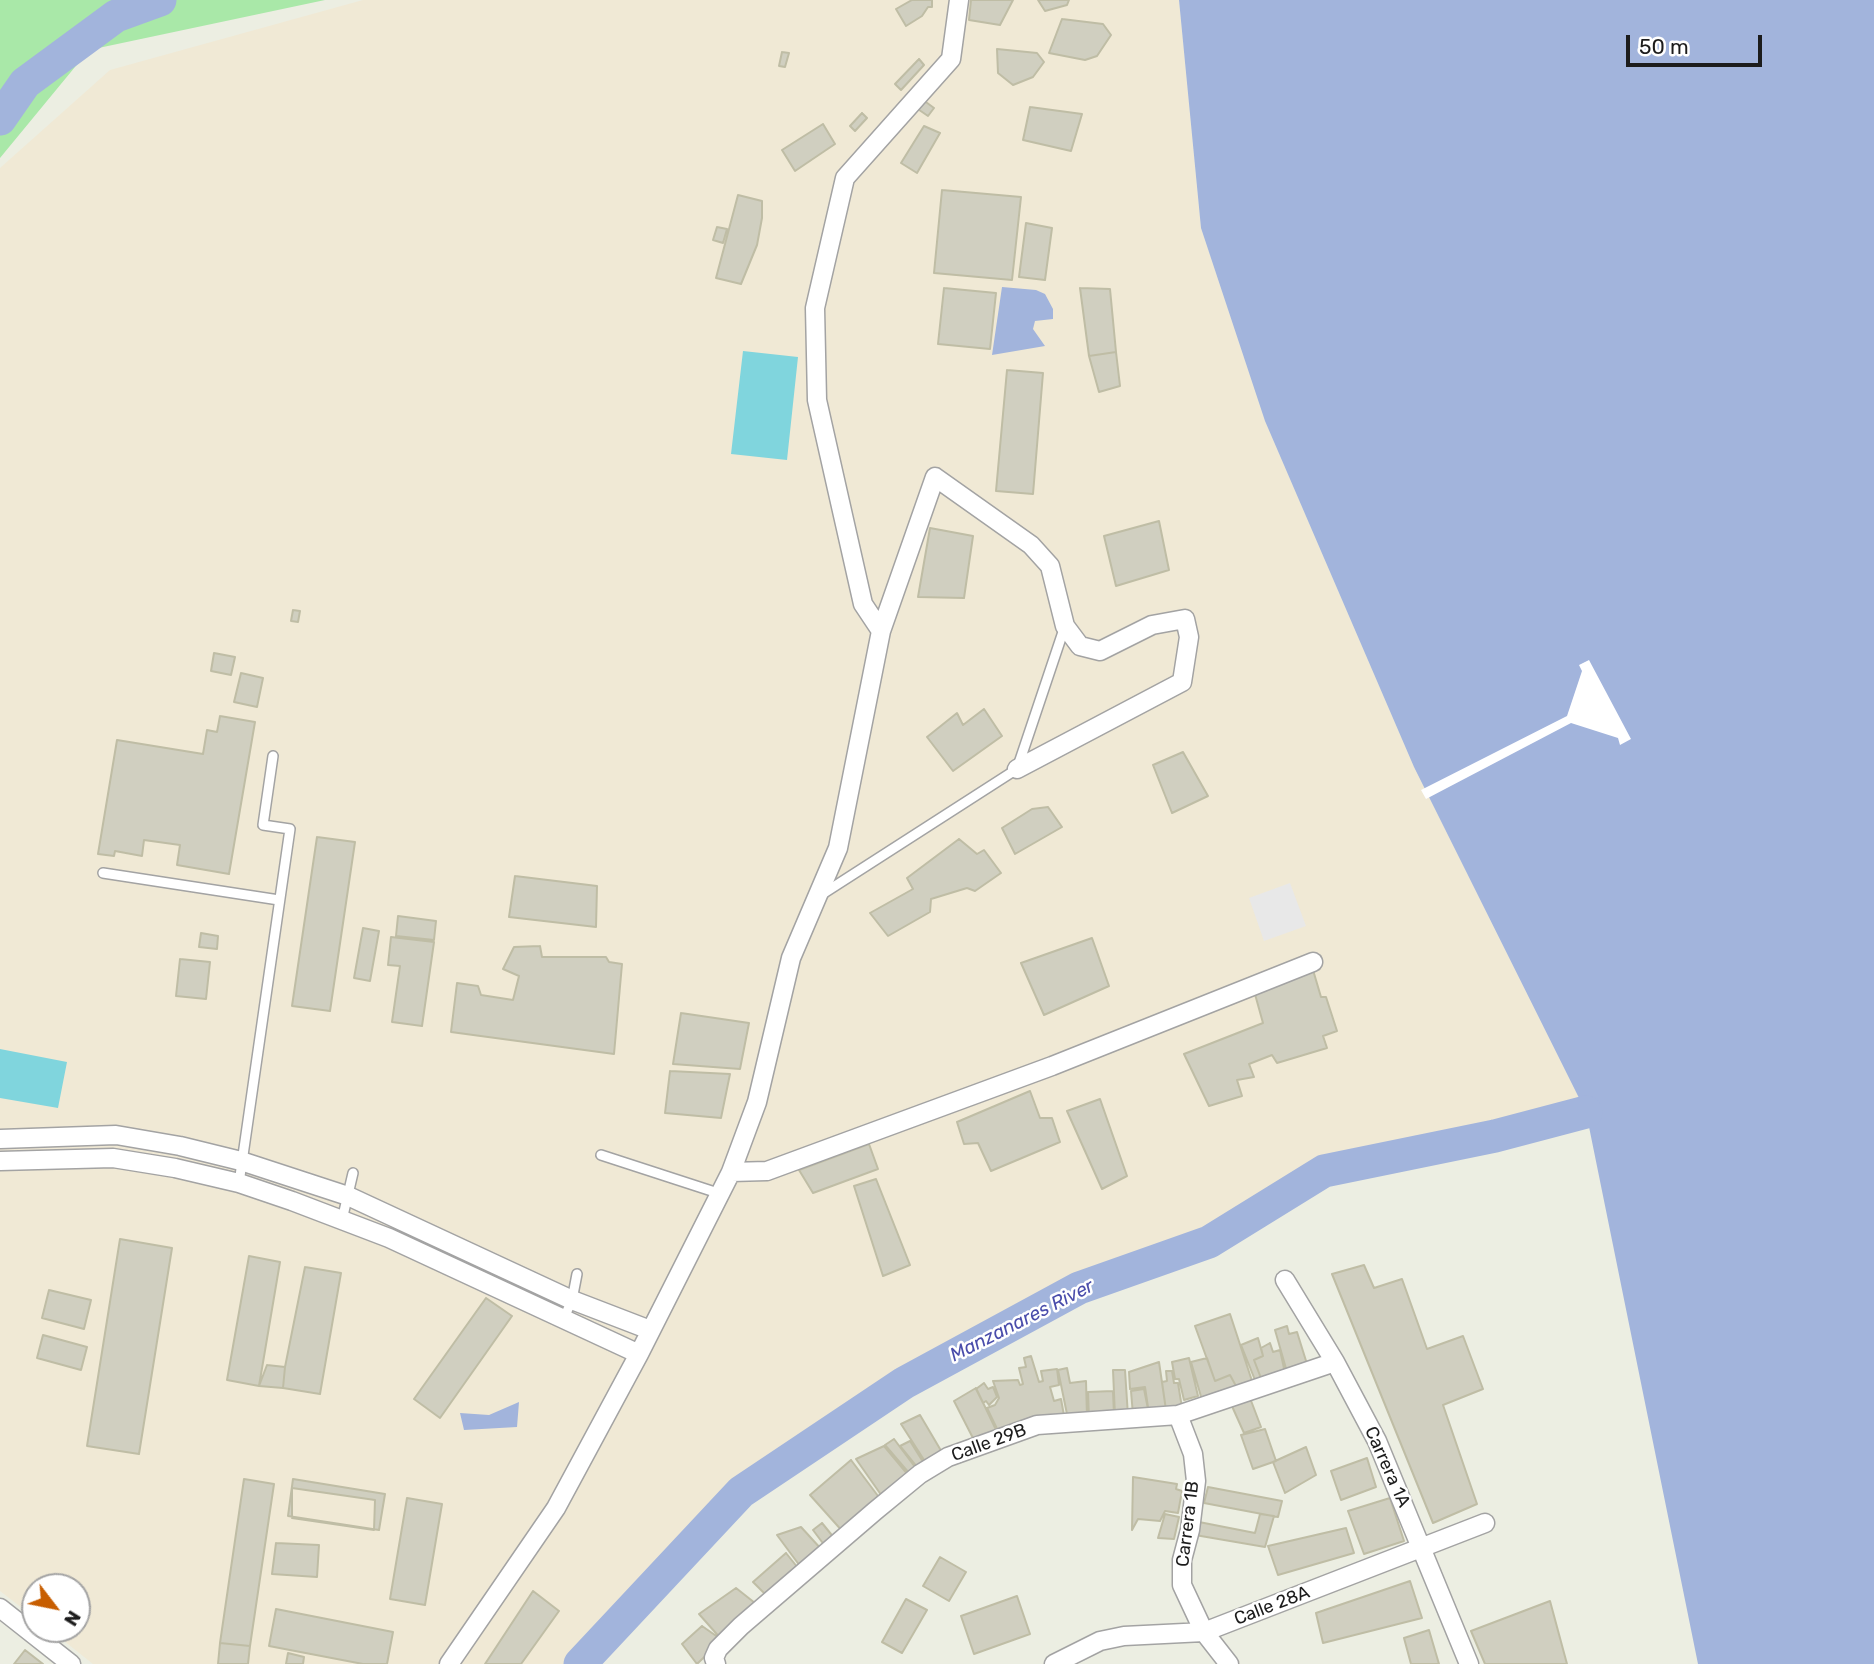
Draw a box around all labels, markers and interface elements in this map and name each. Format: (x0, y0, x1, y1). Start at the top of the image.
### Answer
scale bar (1629, 21, 1766, 65)
text: 50 m (1639, 34, 1689, 59)
water label: Manzanares River (946, 1275, 1098, 1367)
street label: Calle 29B (948, 1419, 1030, 1467)
street label: Carrera 1A (1360, 1423, 1414, 1511)
street label: Carrera 1B (1172, 1480, 1204, 1568)
north arrow (21, 1573, 91, 1643)
street label: Calle 28A (1231, 1582, 1313, 1630)
text: N (59, 1606, 86, 1630)

